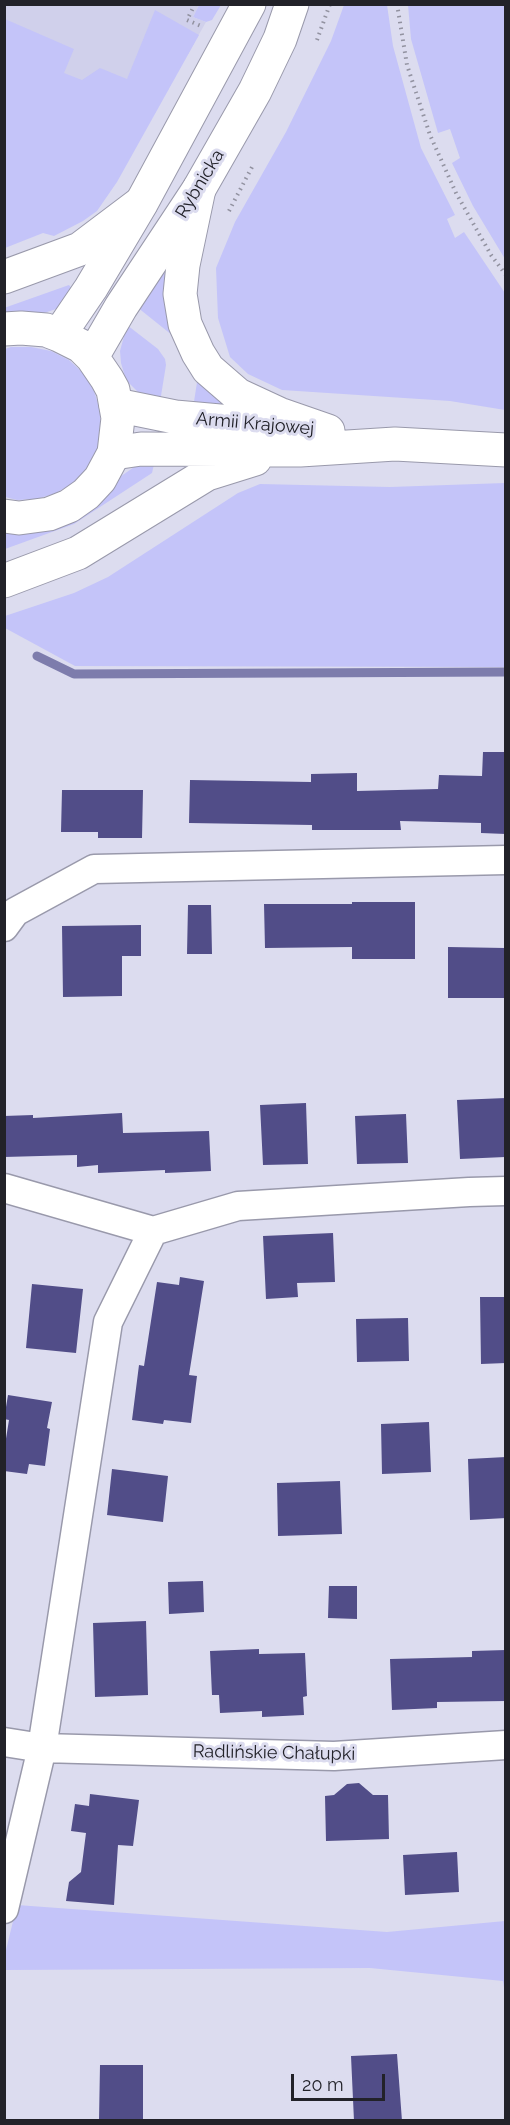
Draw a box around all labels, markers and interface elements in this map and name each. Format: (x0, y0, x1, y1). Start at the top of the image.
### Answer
street label: Rybnicka (171, 146, 229, 222)
street label: Armii Krajowej (195, 408, 315, 440)
street label: Radlińskie Chałupki (193, 1741, 355, 1765)
scale bar (294, 2062, 388, 2100)
text: 20 m (302, 2074, 344, 2095)

